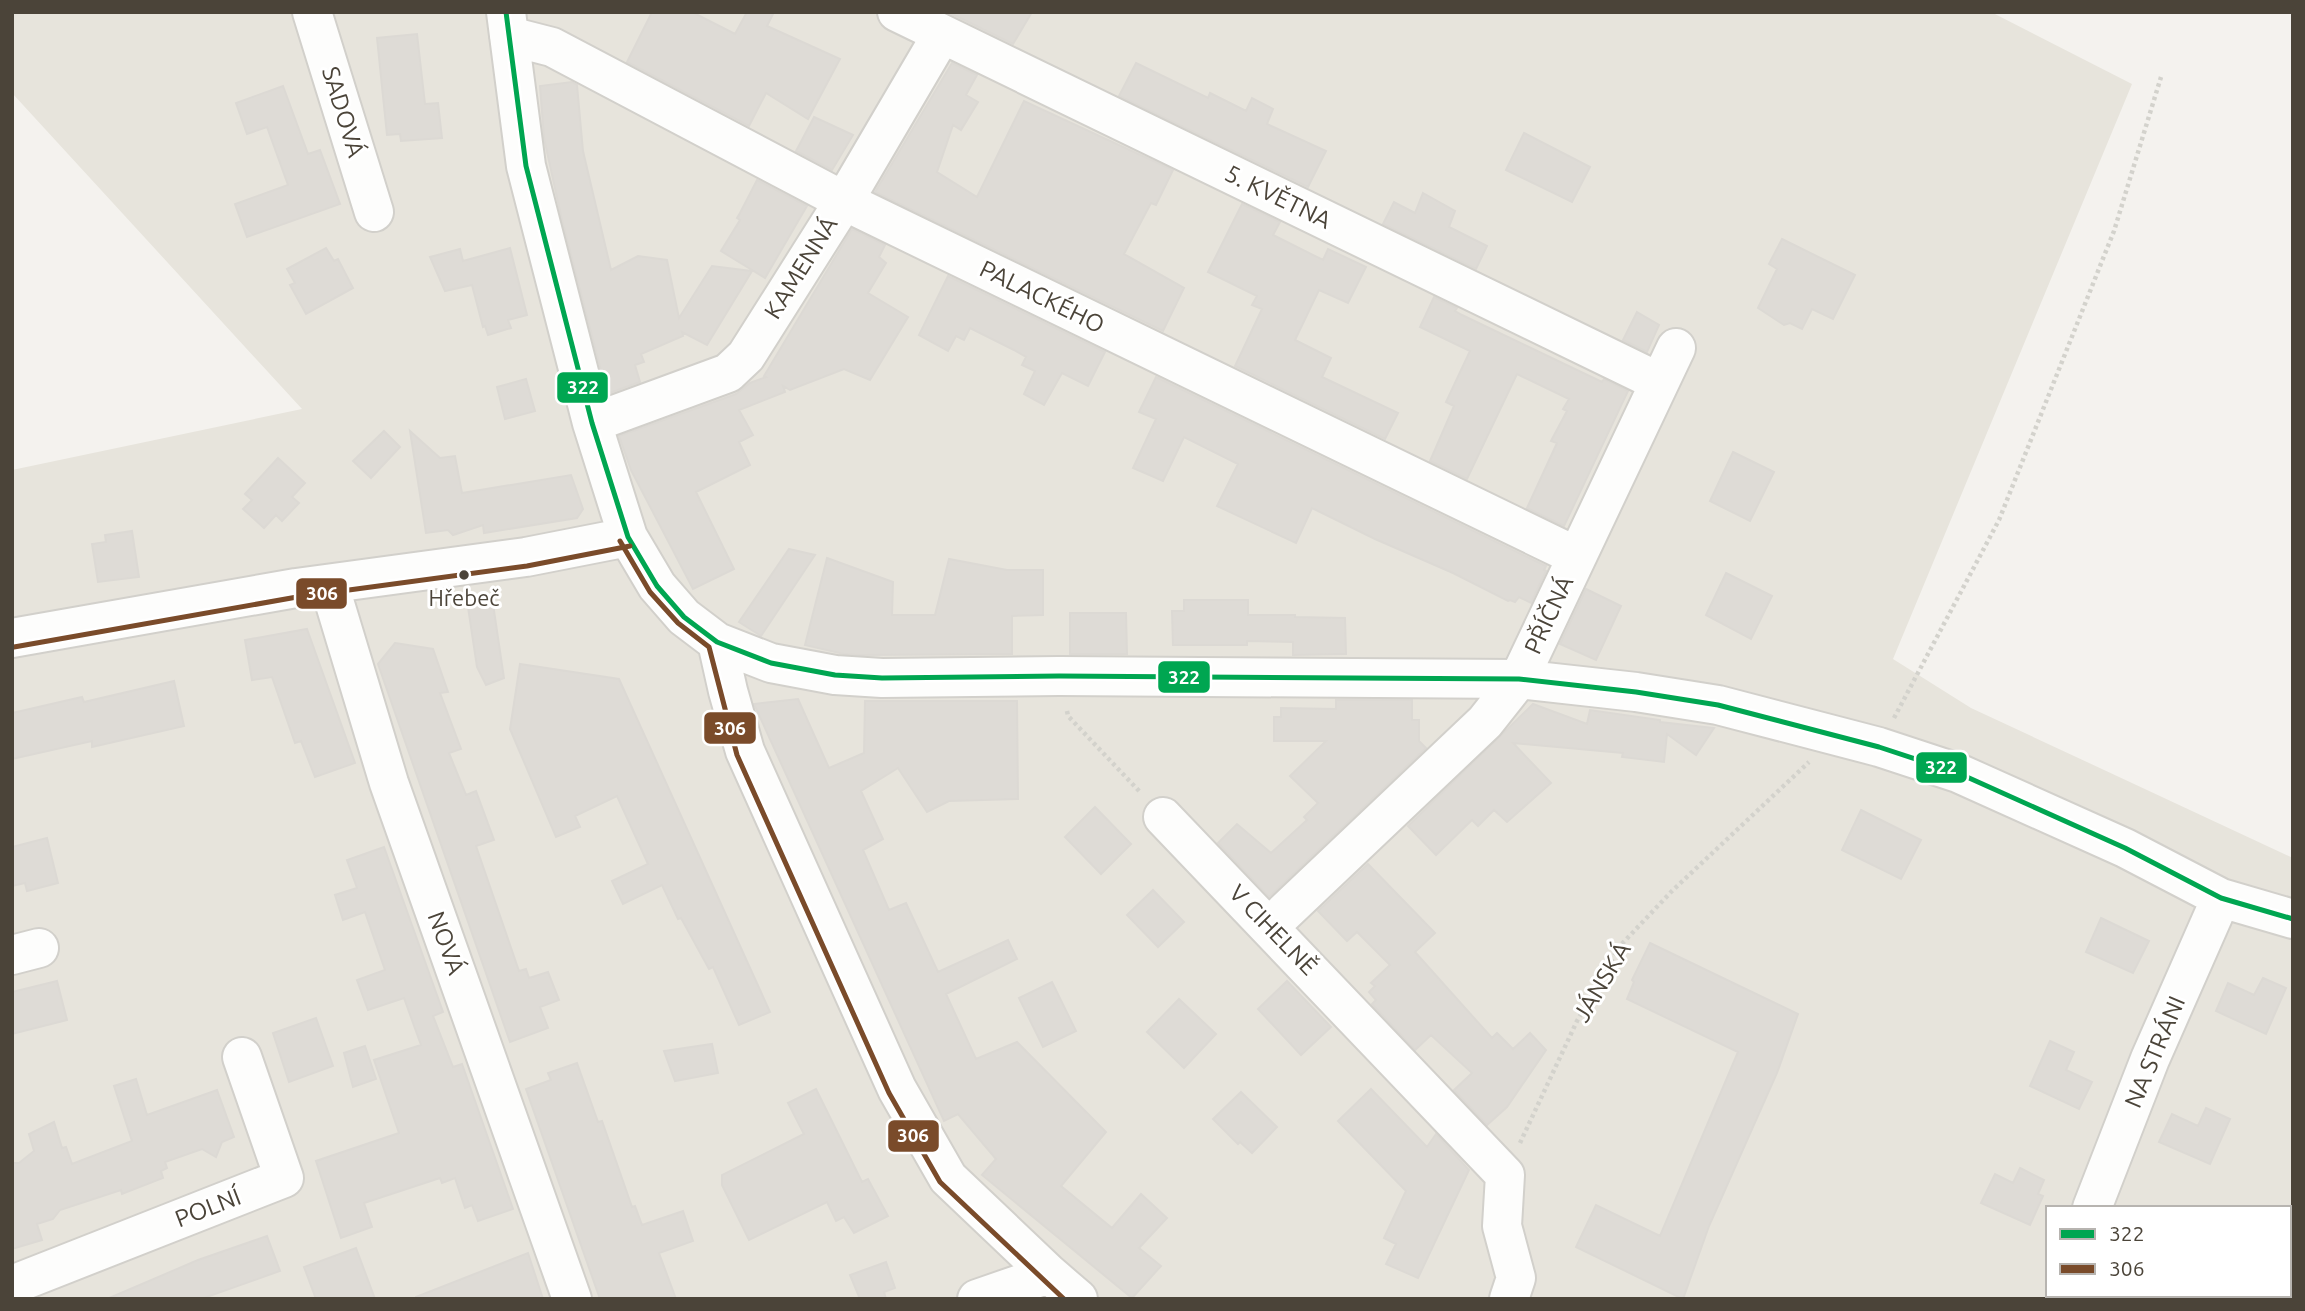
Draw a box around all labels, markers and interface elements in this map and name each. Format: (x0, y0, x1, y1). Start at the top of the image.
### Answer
street label: SADOVÁ (317, 63, 371, 161)
street label: 5. KVĚTNA (1221, 158, 1337, 234)
street label: KAMENNÁ (758, 211, 843, 324)
street label: PALACKÉHO (975, 254, 1109, 338)
line badge: 322 (556, 371, 609, 404)
text: 322 (567, 376, 599, 398)
marker: Hřebeč (457, 568, 471, 582)
street label: PŘÍČNÁ (1518, 571, 1578, 658)
line badge: 306 (295, 577, 348, 610)
text: 306 (306, 582, 338, 604)
place label: Hřebeč (428, 585, 500, 610)
line badge: 322 (1157, 660, 1211, 694)
text: 322 (1168, 666, 1200, 688)
line badge: 306 (703, 711, 757, 745)
text: 306 (714, 717, 746, 739)
line badge: 322 (1915, 751, 1968, 784)
text: 322 (1925, 756, 1957, 778)
street label: V CIHELNĚ (1224, 878, 1324, 980)
street label: NOVÁ (423, 907, 471, 978)
street label: JÁNSKÁ (1566, 936, 1636, 1026)
street label: NA STRÁNI (2118, 992, 2190, 1112)
line badge: 306 (887, 1119, 940, 1153)
text: 306 (897, 1124, 929, 1146)
street label: POLNÍ (171, 1181, 245, 1232)
legend (2046, 1206, 2291, 1297)
text: 322 (2109, 1221, 2145, 1245)
text: 306 (2109, 1256, 2145, 1280)

